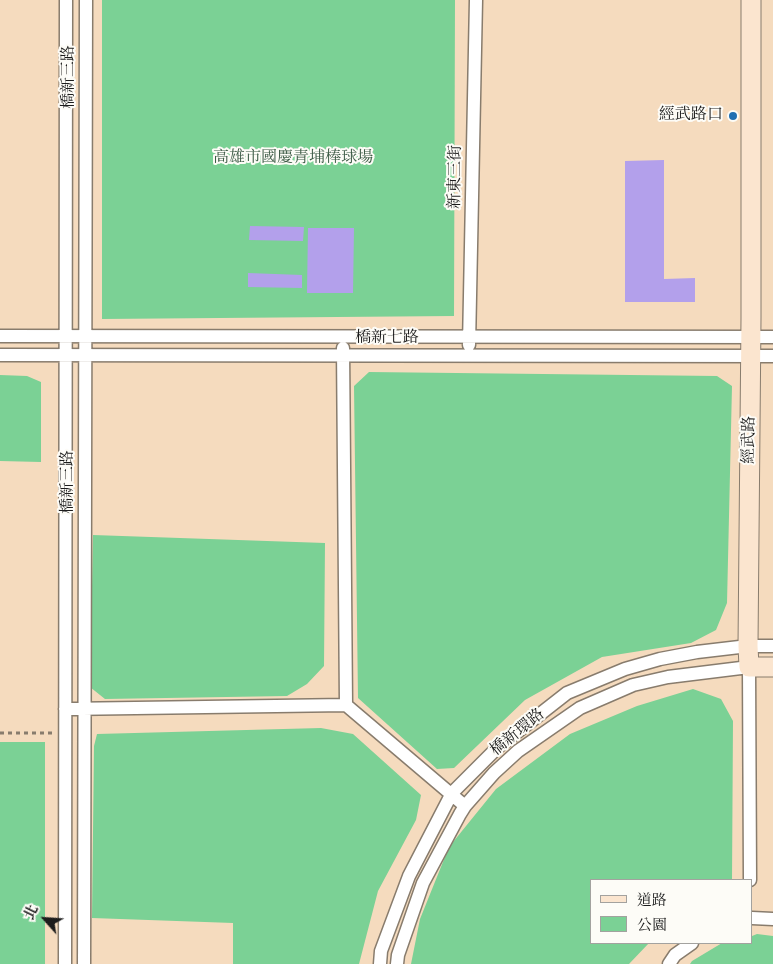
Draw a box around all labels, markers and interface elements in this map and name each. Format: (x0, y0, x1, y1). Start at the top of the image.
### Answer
street label: 橋新三路 (60, 45, 80, 109)
place label: 經武路口 (659, 106, 723, 126)
marker: 經武路口 (727, 110, 739, 122)
street label: 新東三街 (446, 145, 466, 209)
park label: 高雄市國慶青埔棒球場 (213, 149, 373, 169)
street label: 橋新七路 (355, 329, 419, 349)
street label: 經武路 (740, 416, 760, 464)
street label: 橋新三路 (59, 450, 79, 514)
street label: 橋新環路 (487, 705, 549, 761)
legend (590, 879, 753, 944)
text: 道路 (637, 891, 667, 910)
north arrow (20, 894, 70, 944)
text: 北 (20, 902, 42, 922)
text: 公園 (637, 916, 667, 935)

